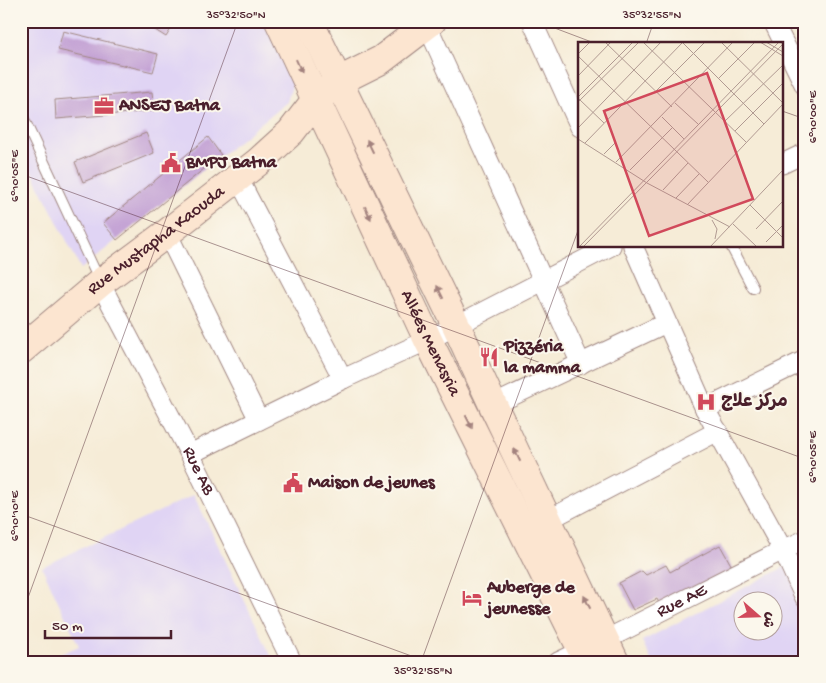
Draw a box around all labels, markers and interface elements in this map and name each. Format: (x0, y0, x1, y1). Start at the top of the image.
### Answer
text: 35°32'50"N (205, 9, 266, 23)
text: 35°32'55"N (622, 9, 681, 23)
inset map (578, 42, 784, 248)
one-way arrow (295, 59, 303, 73)
text: 6°10'00"E (807, 90, 821, 143)
office icon: ANSEJ Batna (93, 95, 115, 117)
place label: ANSEJ Batna (118, 96, 221, 117)
one-way arrow (366, 139, 374, 153)
text: 6°10'05"E (9, 150, 23, 202)
public building icon: BMPJ Batna (160, 152, 182, 174)
place label: BMPJ Batna (185, 153, 278, 174)
street label: Rue Mustapha Kaouda (83, 181, 230, 300)
one-way arrow (364, 206, 372, 220)
one-way arrow (436, 285, 444, 299)
street label: Allées Menasria (396, 287, 465, 401)
place label: Pizzéria la mamma (503, 337, 582, 379)
restaurant icon: Pizzéria la mamma (478, 346, 500, 368)
hospital icon: مركز علاج (695, 391, 717, 413)
place label: مركز علاج (721, 392, 788, 413)
one-way arrow (465, 415, 473, 429)
text: 6°10'05"E (807, 431, 821, 483)
street label: Rue AB (178, 443, 219, 499)
one-way arrow (512, 448, 520, 462)
public building icon: Maison de jeunes (282, 472, 304, 494)
place label: Maison de jeunes (308, 473, 436, 494)
text: 6°10'10"E (9, 490, 23, 541)
place label: Auberge de jeunesse (484, 578, 576, 620)
street label: Rue AE (653, 579, 711, 623)
hotel icon: Auberge de jeunesse (461, 587, 483, 609)
north arrow (734, 590, 784, 640)
one-way arrow (583, 595, 591, 609)
scale bar (45, 608, 171, 640)
text: ش (757, 609, 778, 630)
text: 50 m (52, 618, 83, 636)
text: 35°32'55"N (393, 665, 452, 679)

